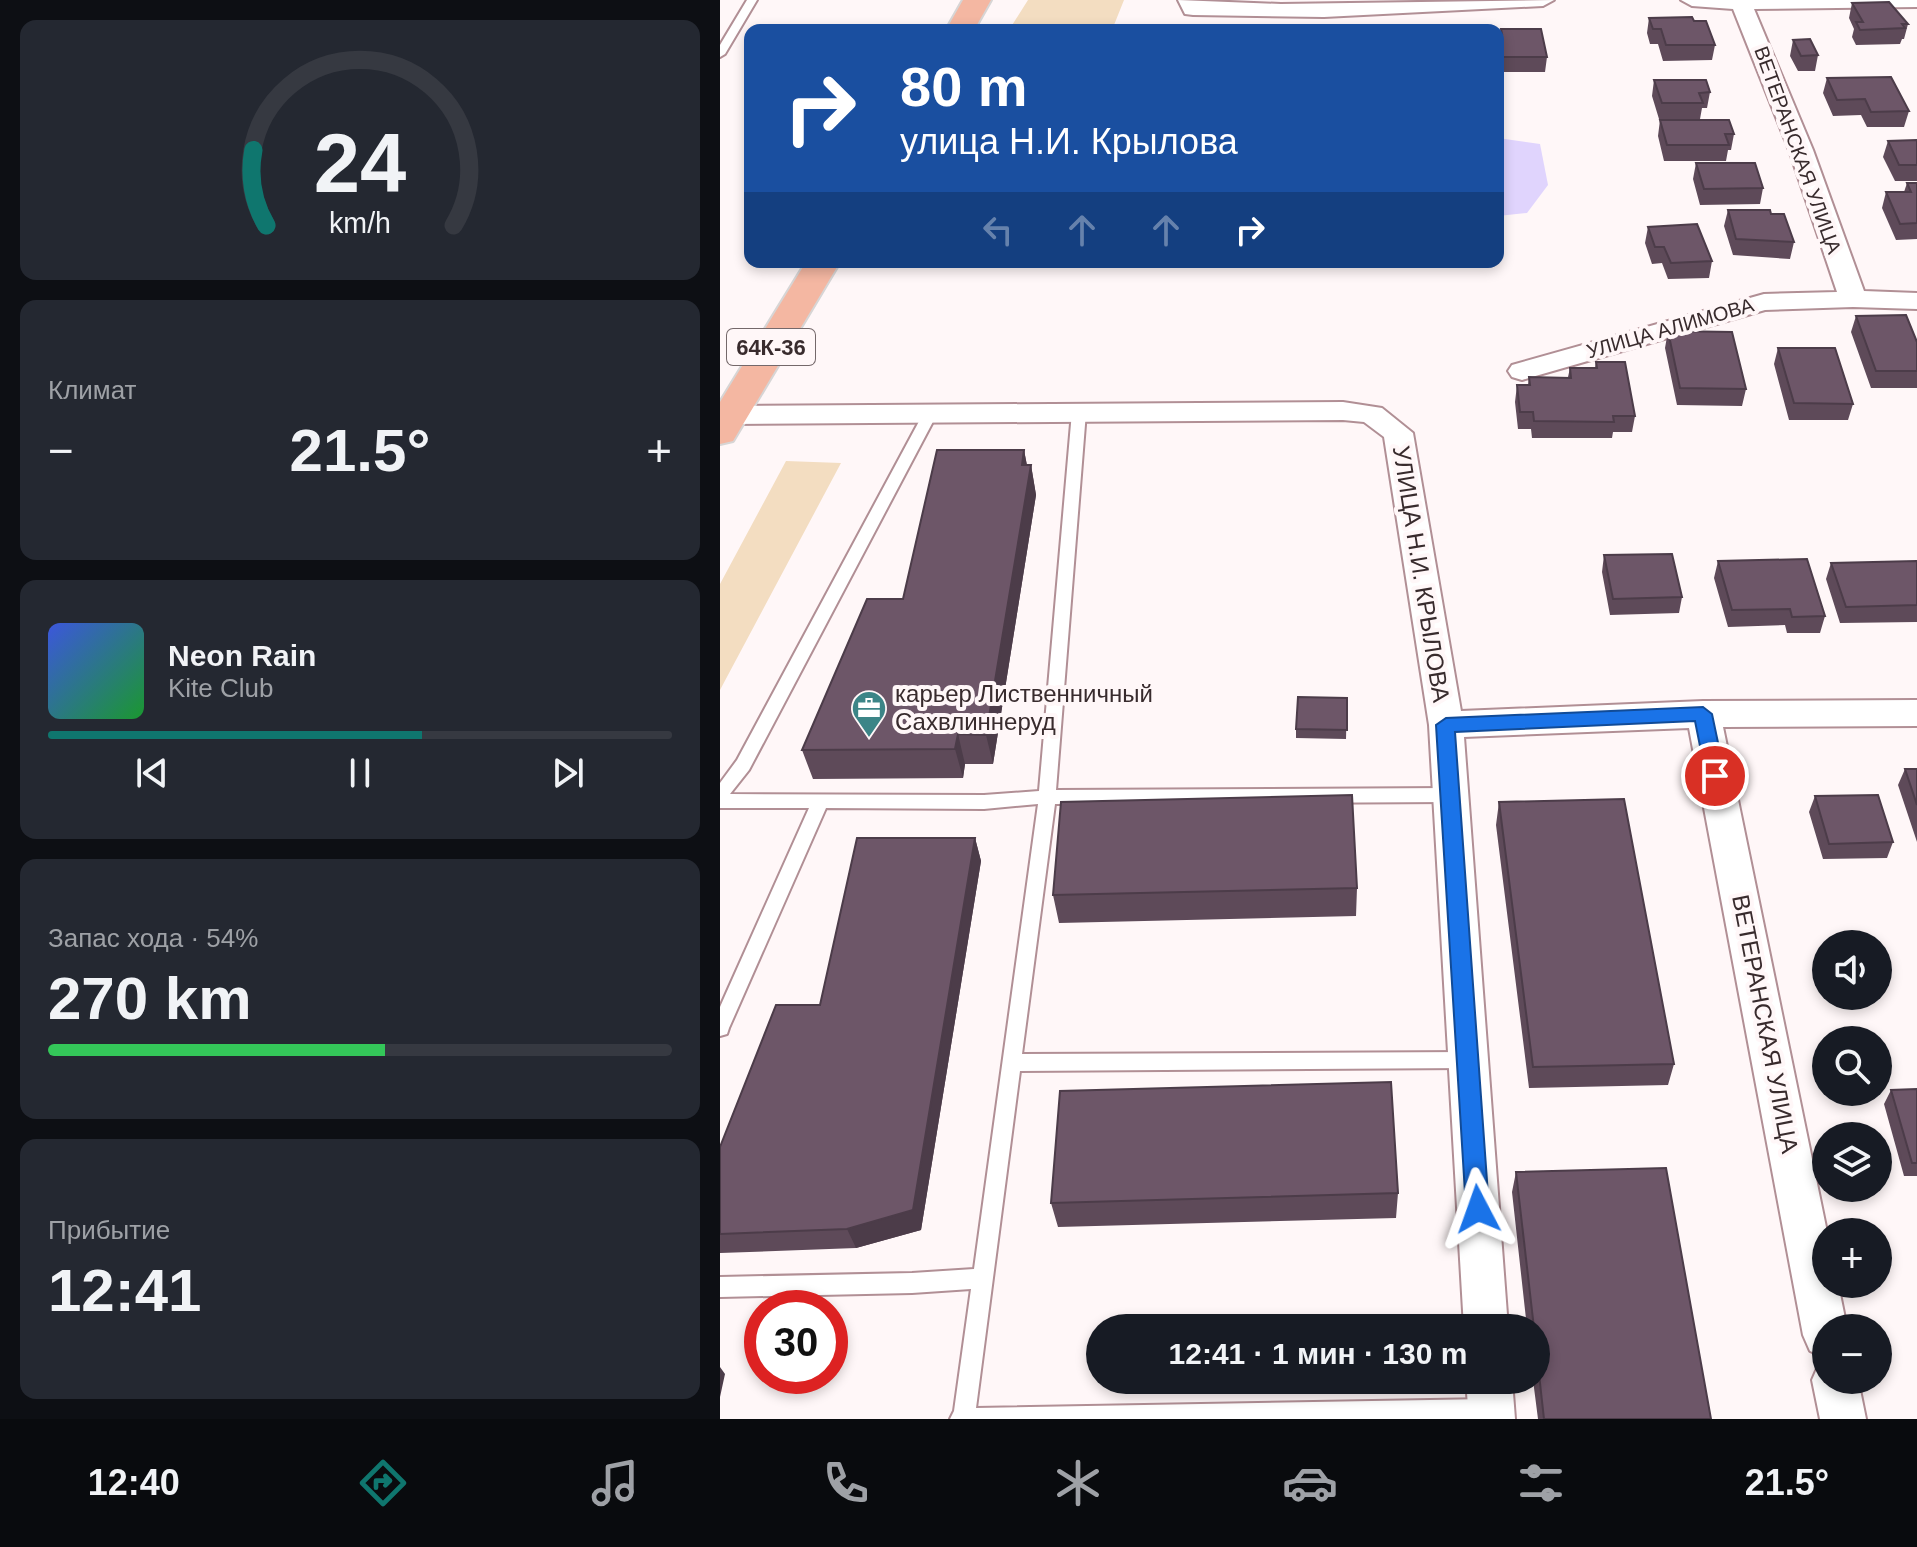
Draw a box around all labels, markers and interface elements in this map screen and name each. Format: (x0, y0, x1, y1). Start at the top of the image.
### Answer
street label: ВЕТЕРАНСКАЯ УЛИЦА (1750, 43, 1846, 257)
text: 80 m (900, 55, 1028, 118)
icon: right (768, 56, 872, 160)
text: 24 (314, 116, 406, 209)
text: улица Н.И. Крылова (900, 121, 1238, 162)
text: km/h (329, 207, 391, 239)
icon: left (976, 208, 1020, 252)
icon: ahead (1060, 208, 1104, 252)
icon: ahead (1144, 208, 1188, 252)
icon: right (1228, 208, 1272, 252)
street label: УЛИЦА АЛИМОВА (1584, 293, 1757, 362)
road number: 64К-36 (727, 329, 815, 365)
text: Климат (48, 375, 137, 405)
text: 21.5° (290, 417, 430, 484)
text: − (48, 426, 74, 475)
text: + (646, 426, 672, 475)
street label: УЛИЦА Н.И. КРЫЛОВА (1388, 444, 1455, 704)
text: Neon Rain (168, 639, 316, 672)
text: Kite Club (168, 673, 274, 703)
place label: карьер Лиственничный Сахвлиннеруд (895, 680, 1153, 735)
office icon: карьер Лиственничный Сахвлиннеруд (850, 689, 888, 739)
pin (1681, 742, 1749, 810)
icon: previous (130, 751, 174, 795)
icon: pause (338, 751, 382, 795)
icon: next (546, 751, 590, 795)
icon: arrive (1693, 754, 1737, 798)
street label: ВЕТЕРАНСКАЯ УЛИЦА (1727, 892, 1804, 1156)
text: Запас хода · 54% (48, 923, 258, 953)
map controls (1812, 930, 1892, 1394)
button: sound (1812, 930, 1892, 1010)
text: 270 km (48, 965, 252, 1032)
button: search (1812, 1026, 1892, 1106)
button: layers (1812, 1122, 1892, 1202)
position arrow (1436, 1167, 1520, 1251)
text: Прибытие (48, 1215, 170, 1245)
button: + (1812, 1218, 1892, 1298)
text: 12:41 (48, 1257, 201, 1324)
speed limit sign: 30 (744, 1290, 848, 1394)
button: − (1812, 1314, 1892, 1394)
text: 12:41 · 1 мин · 130 m (1169, 1337, 1467, 1370)
icon: directions (355, 1455, 411, 1511)
icon: music (587, 1455, 643, 1511)
icon: phone (818, 1455, 874, 1511)
icon: climate (1050, 1455, 1106, 1511)
icon: car (1282, 1455, 1338, 1511)
icon: filters (1513, 1455, 1569, 1511)
text: 12:40 (88, 1462, 180, 1503)
text: 21.5° (1745, 1462, 1829, 1503)

